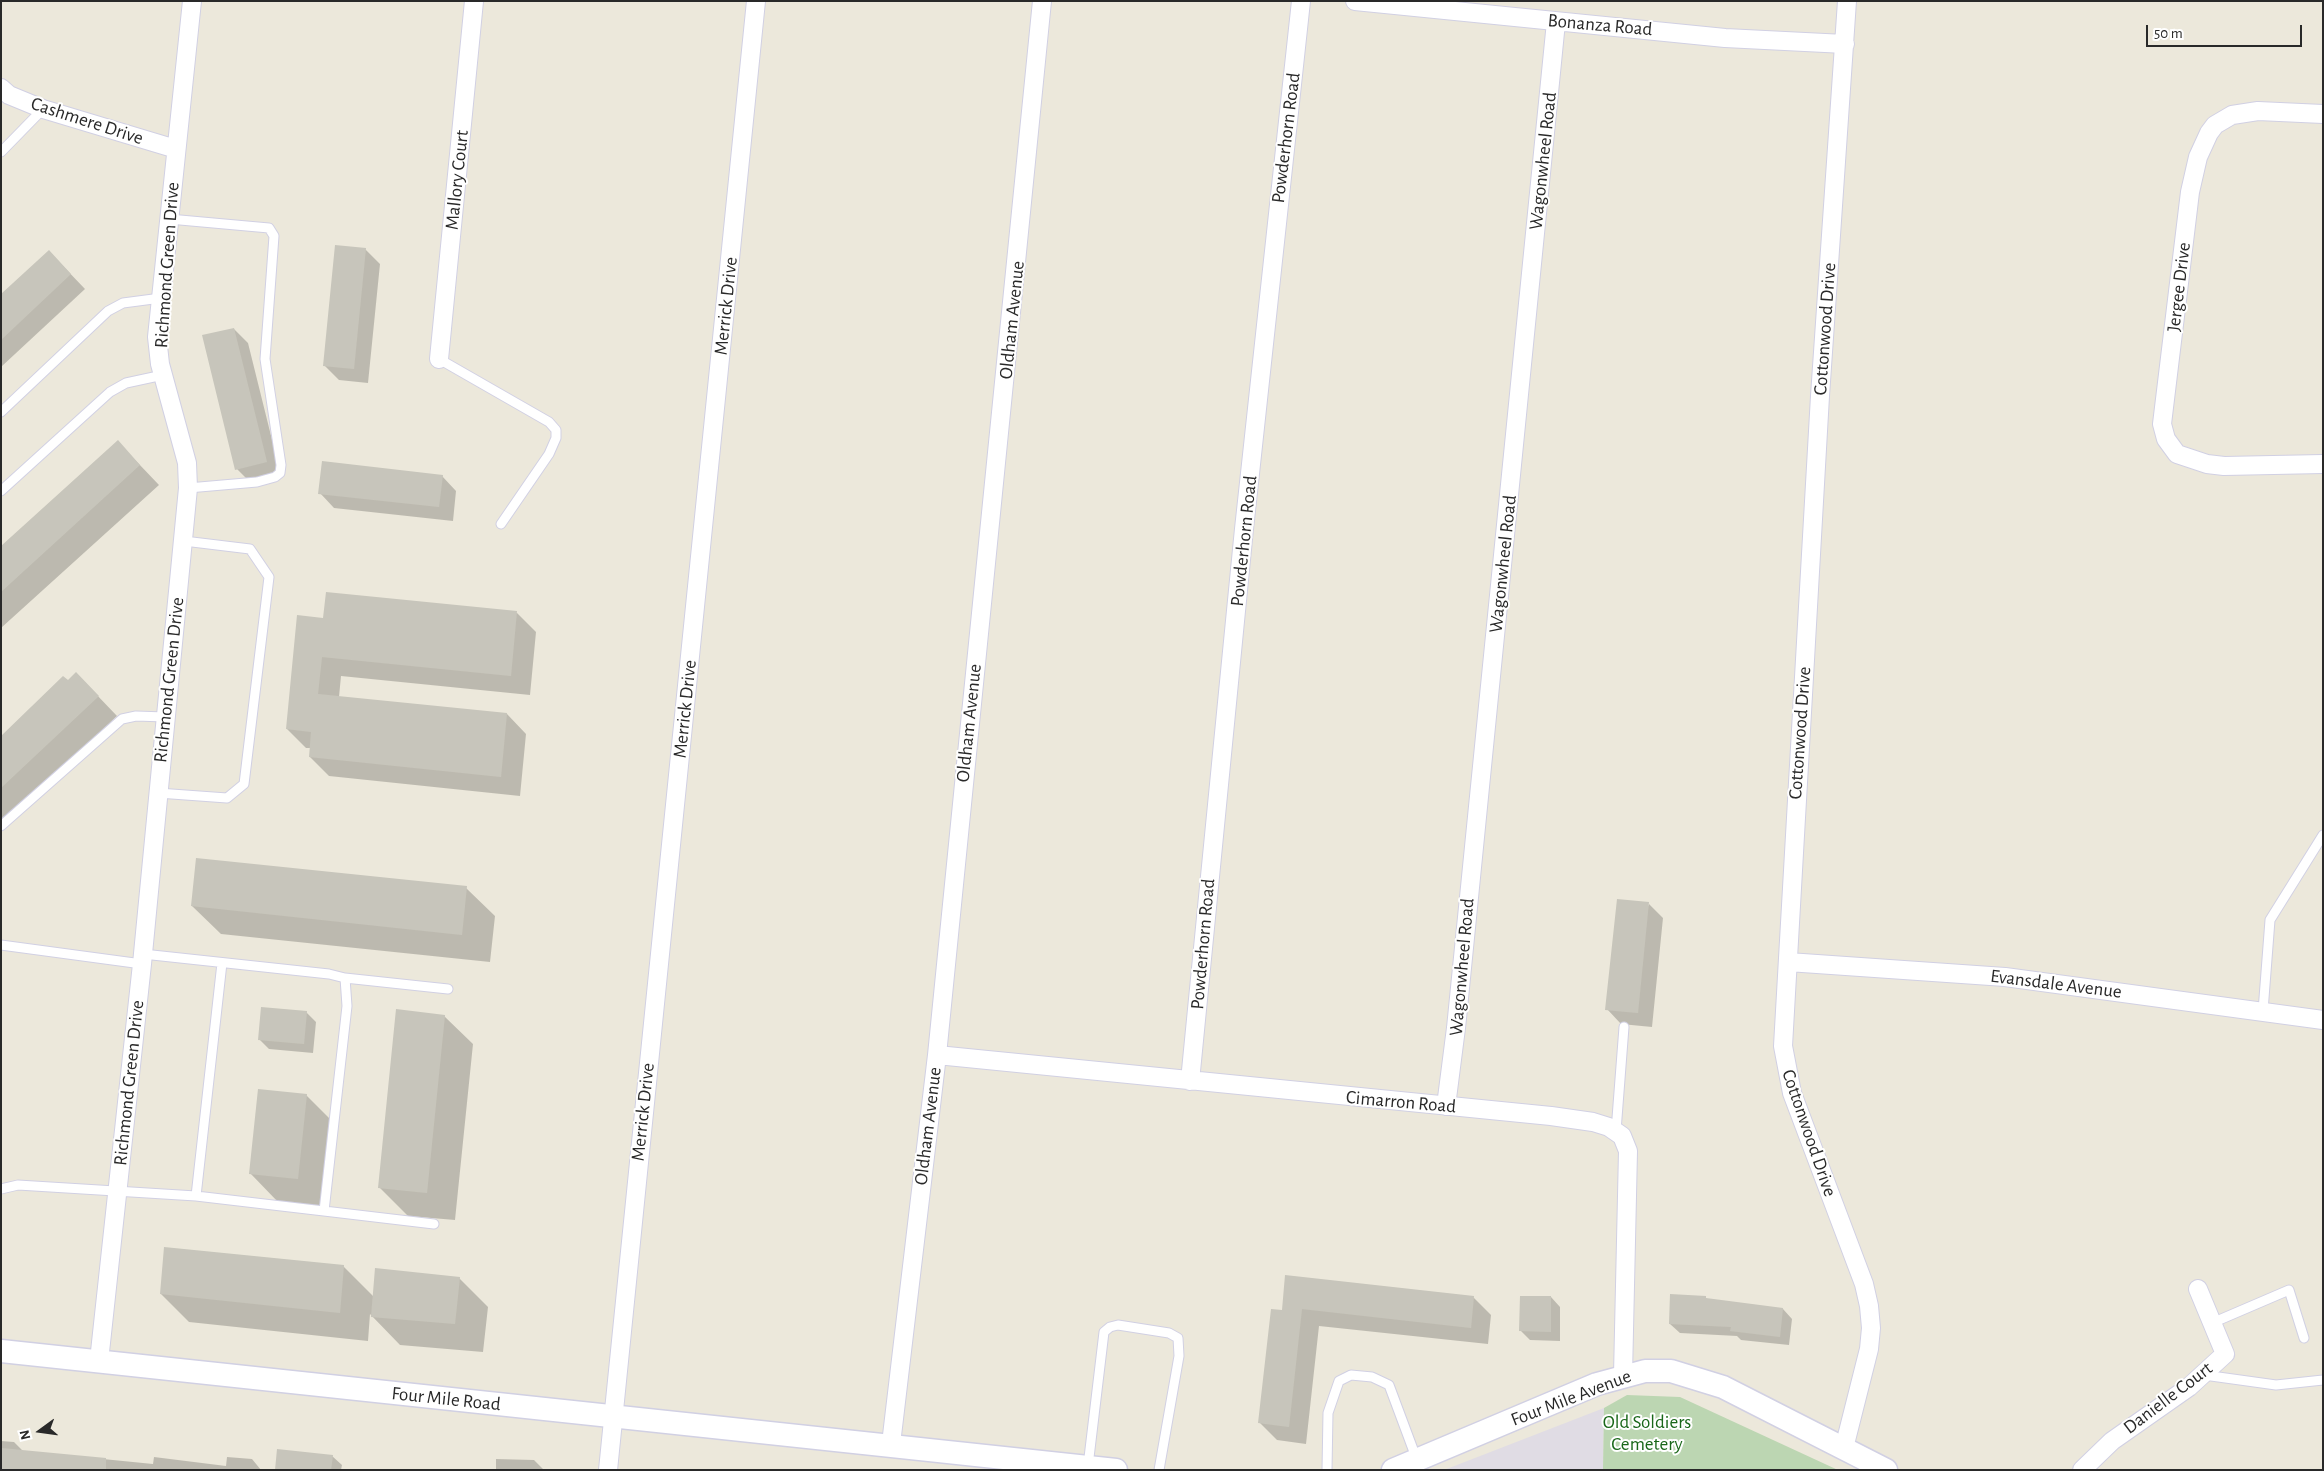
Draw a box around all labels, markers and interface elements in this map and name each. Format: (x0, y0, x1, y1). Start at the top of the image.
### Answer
street label: Bonanza Road (1547, 9, 1653, 41)
scale bar (2149, 15, 2305, 47)
text: 50 m (2154, 26, 2183, 41)
street label: Powderhorn Road (1267, 71, 1305, 205)
street label: Wagonwheel Road (1524, 91, 1562, 231)
street label: Cashmere Drive (28, 92, 146, 150)
street label: Mallory Court (440, 129, 474, 231)
street label: Richmond Green Drive (150, 181, 184, 349)
street label: Jergee Drive (2162, 241, 2196, 333)
street label: Merrick Drive (709, 256, 743, 356)
street label: Oldham Avenue (994, 260, 1030, 380)
street label: Cottonwood Drive (1809, 262, 1841, 396)
street label: Powderhorn Road (1226, 475, 1262, 607)
street label: Wagonwheel Road (1484, 494, 1522, 634)
street label: Richmond Green Drive (149, 596, 189, 764)
street label: Merrick Drive (668, 659, 702, 759)
street label: Oldham Avenue (951, 663, 987, 783)
street label: Cottonwood Drive (1784, 666, 1816, 800)
street label: Powderhorn Road (1186, 878, 1220, 1010)
street label: Wagonwheel Road (1445, 897, 1479, 1037)
street label: Evansdale Avenue (1989, 965, 2123, 1003)
street label: Richmond Green Drive (109, 999, 149, 1167)
street label: Merrick Drive (626, 1062, 660, 1162)
street label: Oldham Avenue (909, 1066, 947, 1186)
street label: Cottonwood Drive (1777, 1066, 1841, 1200)
street label: Cimarron Road (1345, 1086, 1457, 1118)
street label: Danielle Court (2119, 1357, 2217, 1439)
street label: Four Mile Avenue (1508, 1365, 1634, 1431)
street label: Four Mile Road (390, 1382, 502, 1416)
north arrow (15, 1406, 65, 1456)
park label: Old Soldiers Cemetery (1603, 1411, 1691, 1455)
text: N (17, 1428, 33, 1441)

